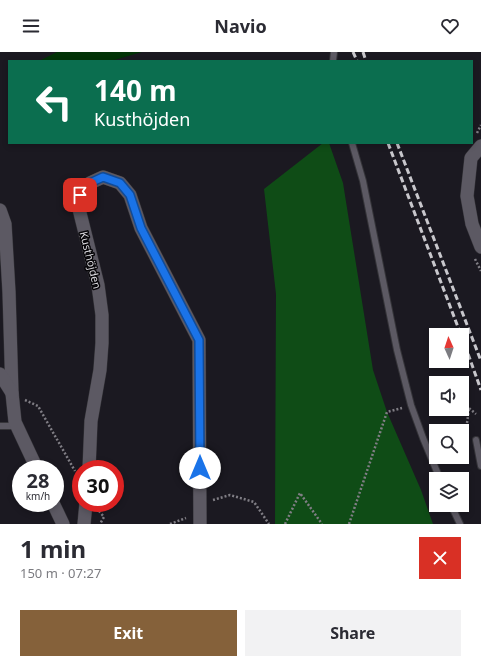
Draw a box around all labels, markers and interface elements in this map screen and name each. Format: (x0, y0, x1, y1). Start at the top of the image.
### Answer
text: Navio (214, 14, 267, 38)
icon: menu (20, 15, 42, 37)
icon: heart (439, 15, 461, 37)
text: 140 m (94, 71, 177, 109)
icon: left (28, 76, 80, 128)
text: Kusthöjden (94, 107, 190, 131)
pin (63, 178, 97, 212)
icon: arrive (69, 184, 91, 206)
street label: Kusthöjden (77, 230, 105, 290)
north arrow (429, 328, 469, 368)
map controls (429, 328, 469, 512)
button: sound (429, 376, 469, 416)
button: search (429, 424, 469, 464)
position arrow (179, 447, 221, 489)
speed limit sign: 30 (72, 460, 124, 512)
text: 28 (27, 467, 49, 494)
button: layers (429, 472, 469, 512)
text: km/h (26, 489, 50, 503)
text: 1 min (20, 532, 86, 565)
button: close (419, 537, 461, 579)
text: 150 m · 07:27 (20, 564, 101, 582)
button: Exit (20, 610, 237, 656)
button: Share (245, 610, 461, 656)

